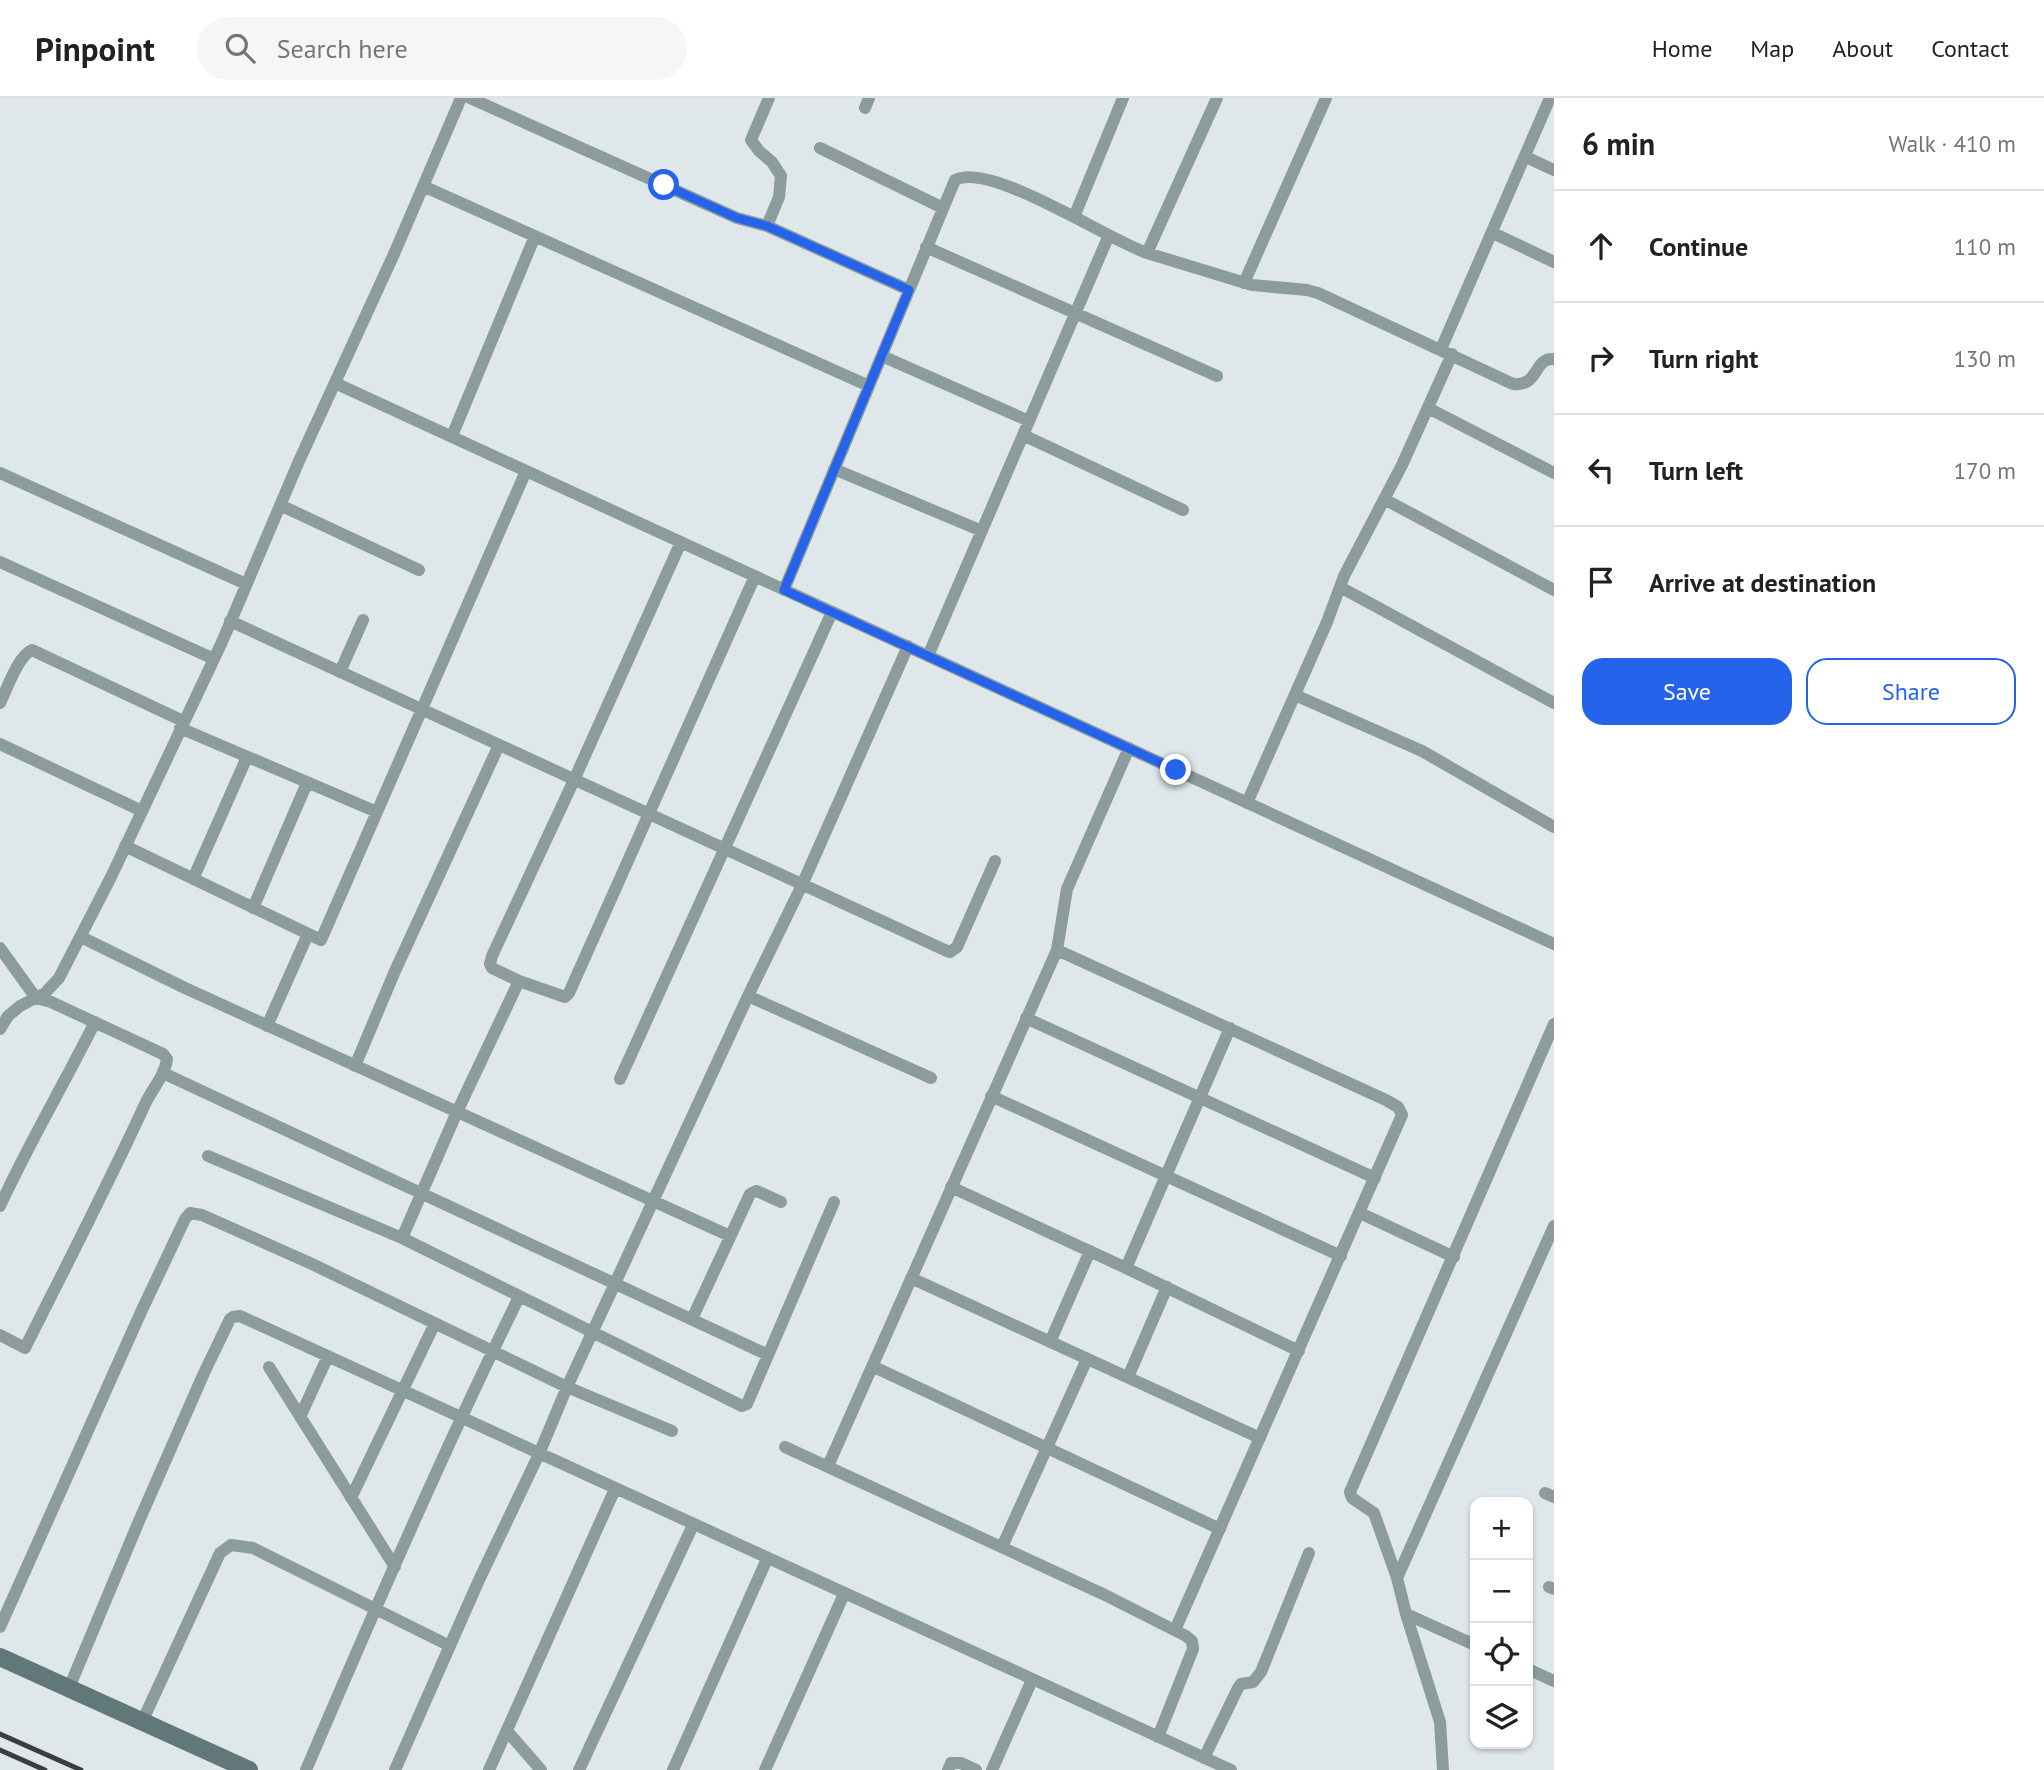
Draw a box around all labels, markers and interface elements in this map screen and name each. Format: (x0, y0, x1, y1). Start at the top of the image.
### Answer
search box (197, 17, 687, 80)
text: Pinpoint (35, 27, 155, 70)
icon: search (221, 29, 259, 67)
text: Search here (277, 32, 408, 65)
text: Home (1652, 33, 1712, 64)
text: Map (1750, 33, 1794, 64)
text: About (1832, 33, 1893, 64)
text: Contact (1931, 33, 2009, 64)
text: 6 min (1582, 124, 1655, 163)
text: Walk · 410 m (1889, 129, 2016, 158)
route start (648, 169, 679, 200)
icon: ahead (1582, 227, 1620, 265)
text: Continue (1649, 230, 1748, 263)
text: 110 m (1954, 232, 2016, 261)
icon: right (1582, 339, 1620, 377)
text: Turn right (1649, 342, 1758, 375)
text: 130 m (1954, 344, 2016, 373)
icon: left (1582, 451, 1620, 489)
text: Turn left (1649, 454, 1743, 487)
text: 170 m (1954, 456, 2016, 485)
icon: arrive (1582, 563, 1620, 601)
text: Arrive at destination (1649, 566, 1876, 599)
button: Save (1582, 658, 1792, 725)
button: Share (1806, 658, 2016, 725)
route end (1160, 754, 1191, 785)
map controls (1470, 1497, 1533, 1749)
button: + (1470, 1497, 1533, 1560)
button: − (1470, 1560, 1533, 1623)
button: locate (1470, 1623, 1533, 1686)
button: layers (1470, 1686, 1533, 1749)

